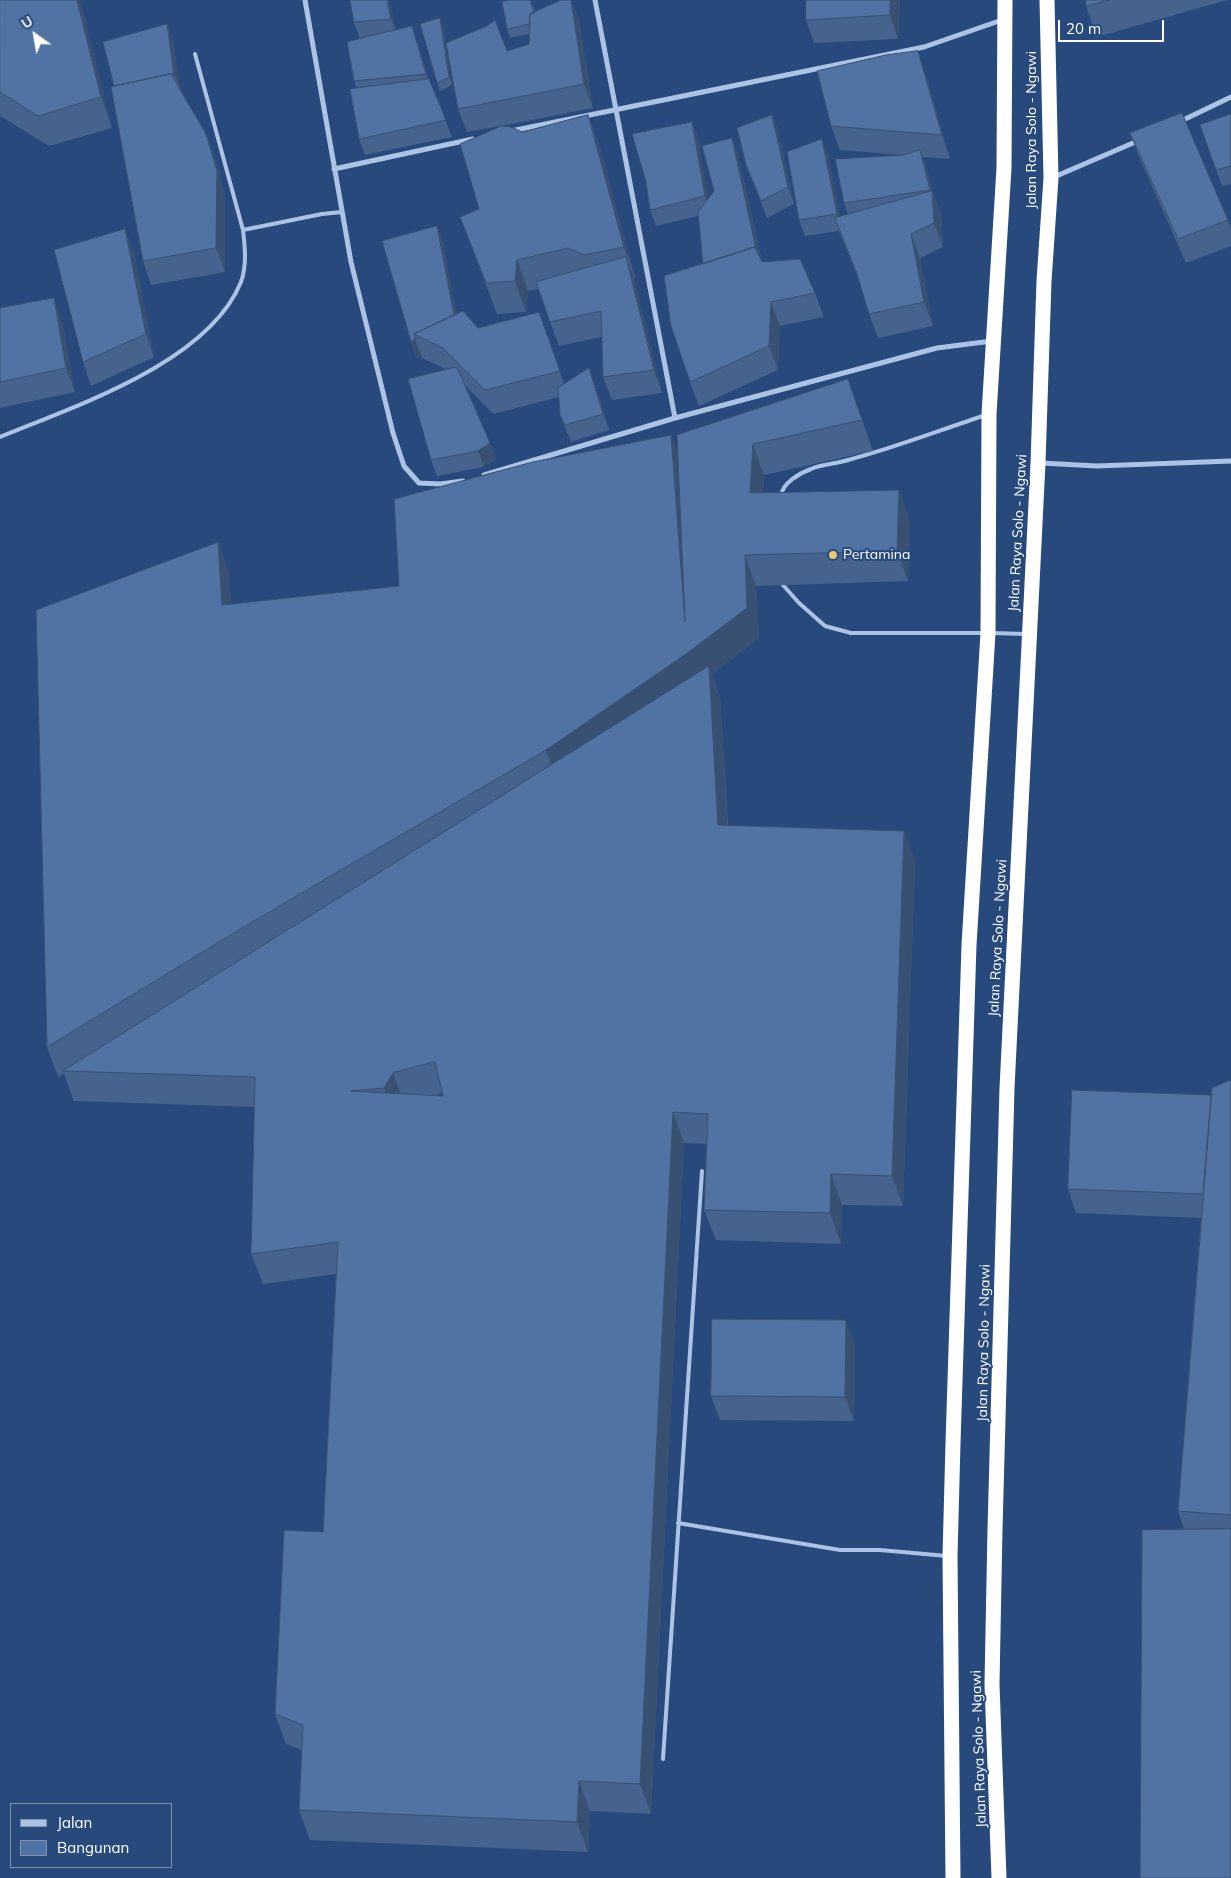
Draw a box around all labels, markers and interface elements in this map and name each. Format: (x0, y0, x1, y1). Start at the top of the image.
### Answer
north arrow (10, 10, 60, 60)
scale bar (1061, 10, 1167, 42)
text: U (18, 12, 36, 33)
text: 20 m (1066, 19, 1101, 38)
street label: Jalan Raya Solo - Ngawi (1024, 51, 1040, 209)
street label: Jalan Raya Solo - Ngawi (1005, 454, 1031, 612)
place label: Pertamina (843, 547, 910, 563)
marker: Pertamina (827, 549, 839, 561)
street label: Jalan Raya Solo - Ngawi (985, 859, 1011, 1017)
street label: Jalan Raya Solo - Ngawi (974, 1264, 994, 1422)
street label: Jalan Raya Solo - Ngawi (968, 1670, 990, 1828)
legend (10, 1803, 172, 1868)
text: Jalan (57, 1813, 92, 1832)
text: Bangunan (57, 1838, 129, 1857)

